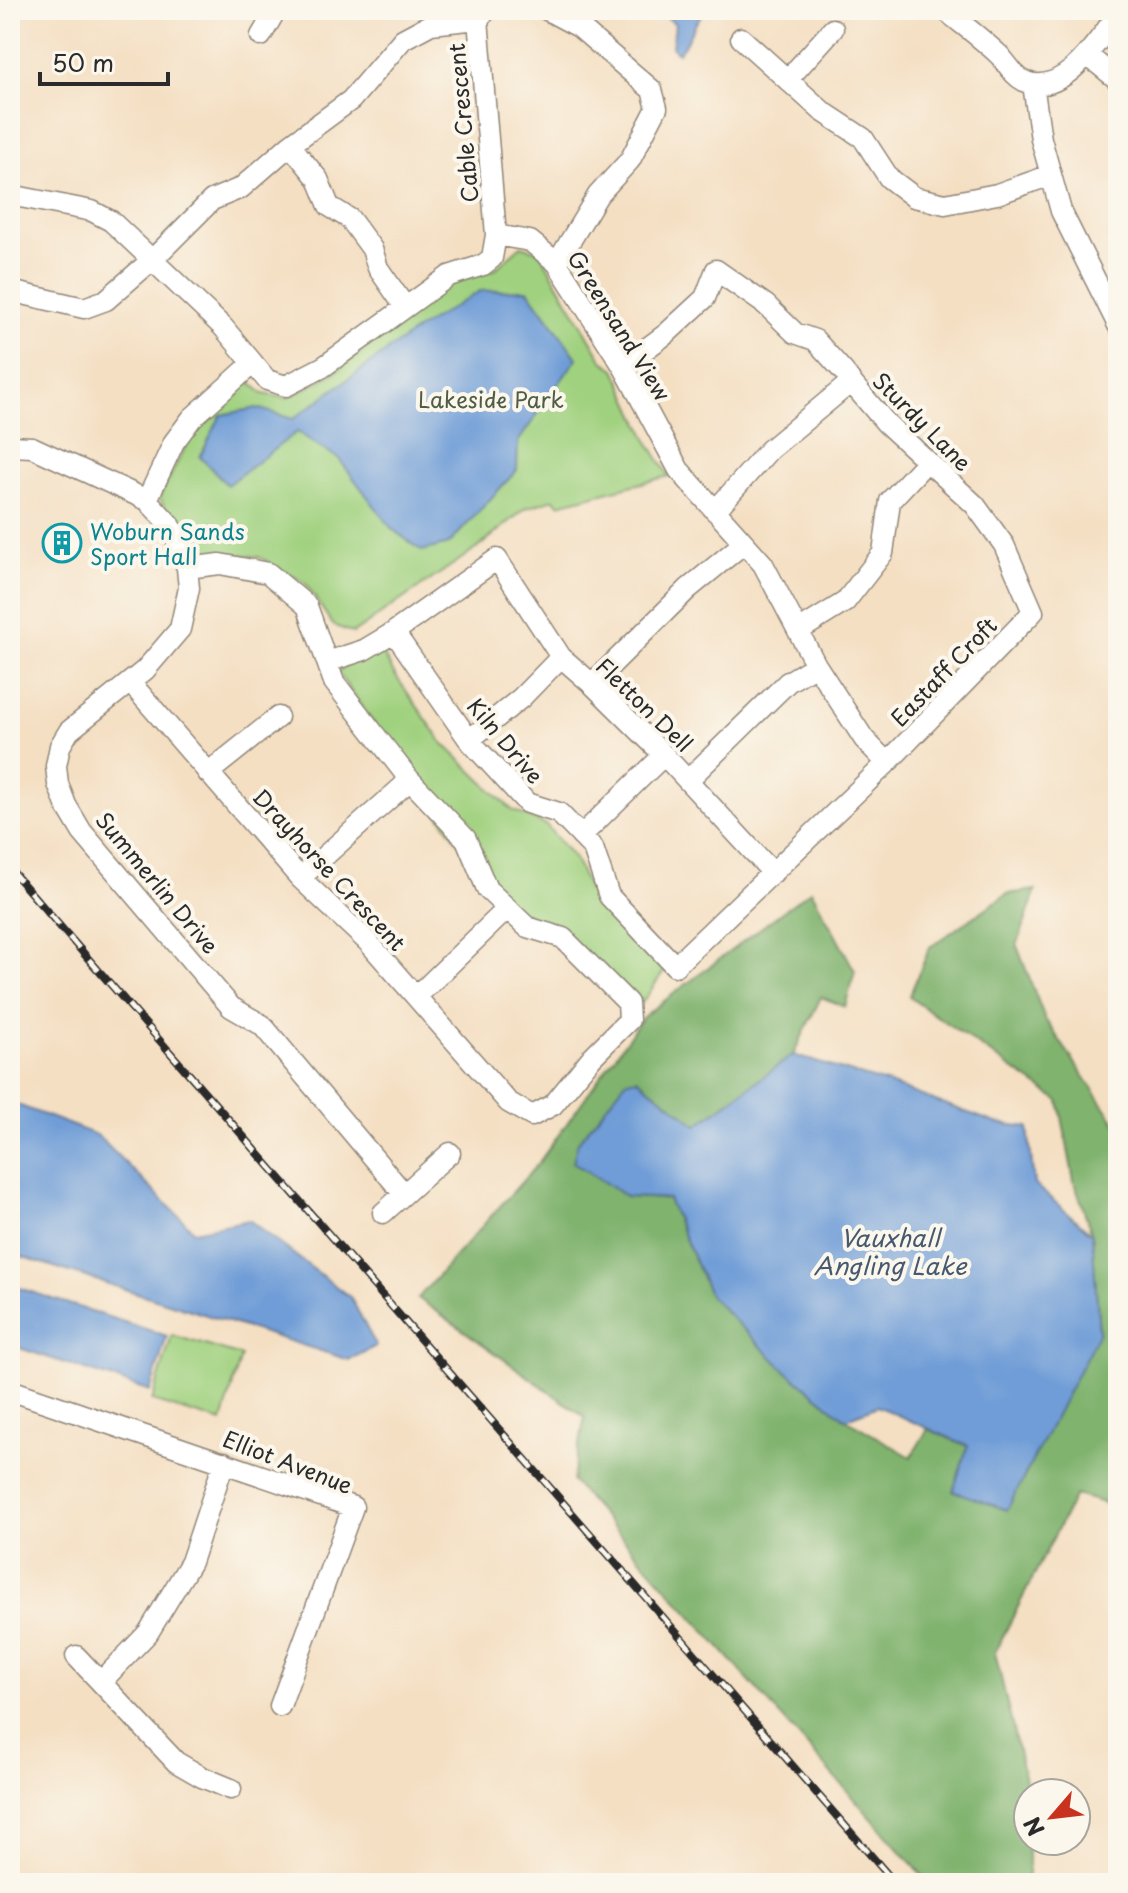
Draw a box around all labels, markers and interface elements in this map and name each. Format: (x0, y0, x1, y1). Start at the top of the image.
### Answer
scale bar (40, 36, 168, 86)
street label: Cable Crescent (439, 42, 485, 204)
text: 50 m (52, 44, 114, 80)
street label: Greensand View (561, 243, 679, 407)
street label: Sturdy Lane (866, 364, 980, 478)
park label: Lakeside Park (418, 382, 564, 415)
place label: Woburn Sands Sport Hall (90, 514, 245, 572)
building icon: Woburn Sands Sport Hall (41, 522, 83, 564)
street label: Eastaff Croft (882, 609, 1004, 733)
street label: Fletton Dell (589, 649, 701, 759)
street label: Kiln Drive (460, 690, 552, 790)
street label: Drayhorse Crescent (246, 780, 414, 958)
street label: Summerlin Drive (89, 804, 227, 960)
water label: Vauxhall Angling Lake (814, 1219, 968, 1283)
street label: Elliot Avenue (218, 1421, 358, 1501)
north arrow (1012, 1777, 1092, 1857)
text: N (1014, 1812, 1052, 1843)

